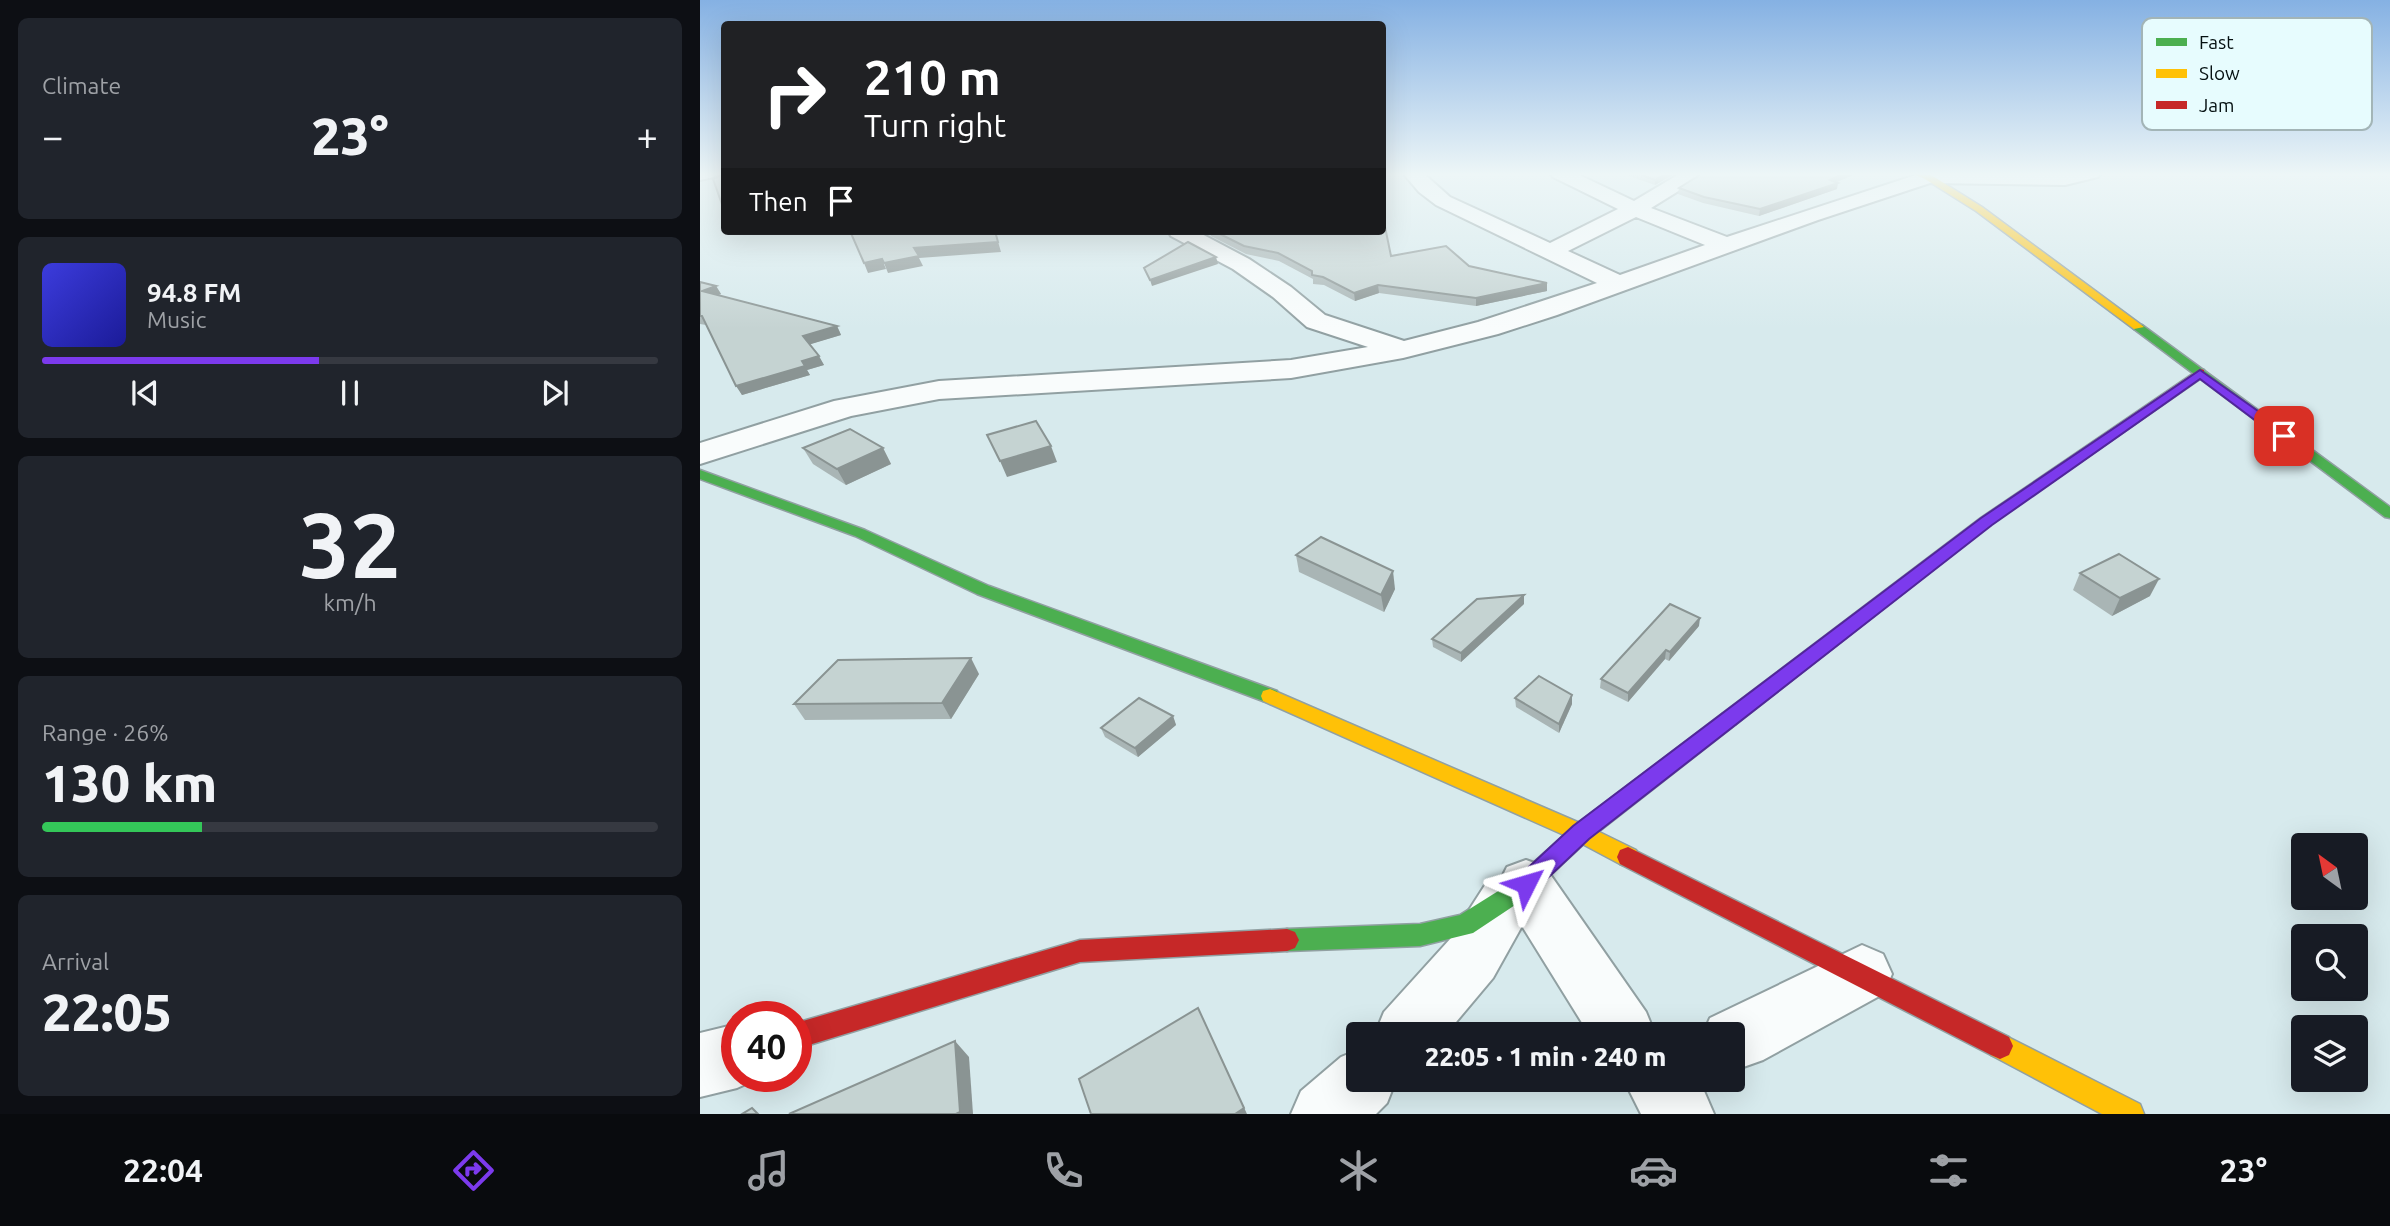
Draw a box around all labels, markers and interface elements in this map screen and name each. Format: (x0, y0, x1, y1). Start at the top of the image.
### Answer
legend (2142, 18, 2372, 130)
text: Fast (2199, 31, 2234, 53)
icon: right (749, 49, 840, 140)
text: 210 m (864, 49, 1001, 104)
text: Slow (2199, 62, 2240, 84)
text: Climate (42, 73, 121, 98)
text: Jam (2199, 94, 2235, 116)
text: 23° (311, 107, 389, 165)
text: Turn right (864, 107, 1006, 143)
text: − (42, 115, 63, 157)
text: + (637, 115, 658, 157)
icon: arrive (822, 182, 860, 220)
text: Then (749, 187, 808, 216)
text: 94.8 FM (147, 278, 241, 307)
text: Music (147, 307, 206, 332)
icon: previous (126, 374, 164, 412)
icon: pause (331, 374, 369, 412)
icon: next (536, 374, 574, 412)
pin (2254, 406, 2314, 466)
icon: arrive (2265, 417, 2303, 455)
text: 32 (299, 493, 401, 595)
text: km/h (323, 590, 377, 615)
text: Range · 26% (42, 720, 169, 745)
text: 130 km (42, 754, 217, 812)
north arrow (2291, 833, 2368, 910)
map controls (2291, 833, 2368, 1092)
position arrow (1489, 847, 1563, 921)
button: search (2291, 924, 2368, 1001)
text: Arrival (42, 949, 109, 974)
text: 22:05 (42, 983, 172, 1041)
speed limit sign: 40 (721, 1001, 812, 1092)
button: layers (2291, 1015, 2368, 1092)
text: 22:05 · 1 min · 240 m (1425, 1042, 1666, 1071)
icon: directions (449, 1146, 498, 1195)
icon: music (744, 1146, 793, 1195)
icon: phone (1039, 1146, 1088, 1195)
icon: climate (1334, 1146, 1383, 1195)
icon: car (1629, 1146, 1678, 1195)
icon: filters (1924, 1146, 1973, 1195)
text: 22:04 (123, 1152, 203, 1188)
text: 23° (2220, 1152, 2267, 1188)

